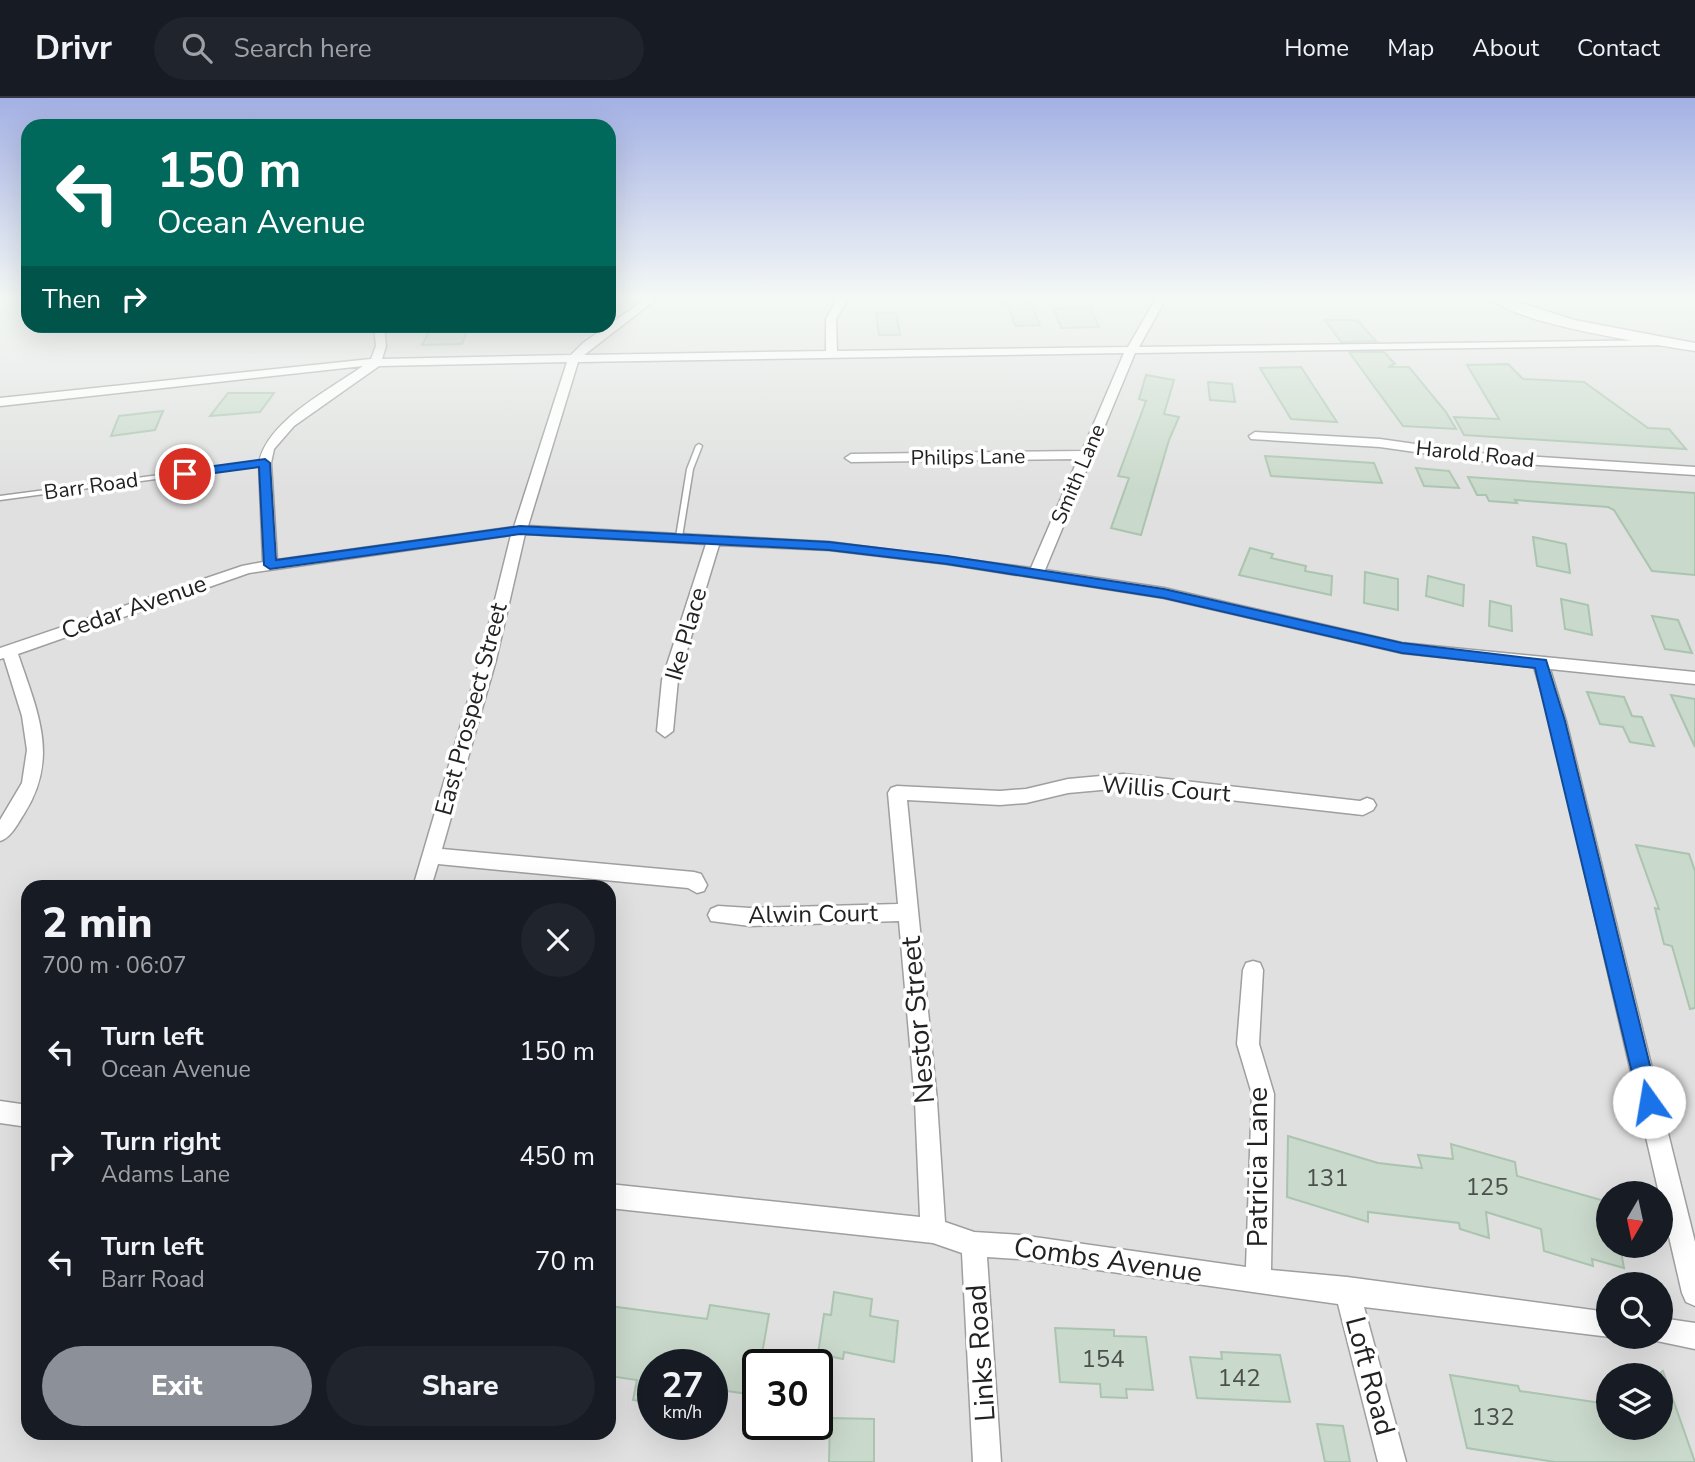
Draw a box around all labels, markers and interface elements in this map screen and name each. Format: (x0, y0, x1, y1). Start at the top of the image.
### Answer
search box (154, 17, 644, 80)
text: Drivr (35, 26, 112, 71)
icon: search (178, 29, 216, 67)
text: Search here (234, 31, 372, 66)
text: Home (1284, 32, 1349, 64)
text: Map (1387, 32, 1434, 64)
text: About (1472, 32, 1539, 64)
text: Contact (1577, 32, 1660, 64)
text: 150 m (157, 137, 301, 204)
icon: left (42, 147, 133, 238)
text: Ocean Avenue (157, 201, 365, 244)
icon: right (115, 280, 153, 318)
text: Then (42, 282, 101, 317)
street label: Smith Lane (1044, 420, 1112, 528)
street label: Harold Road (1414, 434, 1536, 474)
street label: Philips Lane (910, 442, 1026, 472)
pin (155, 444, 215, 504)
icon: arrive (166, 455, 204, 493)
street label: Barr Road (42, 466, 140, 506)
street label: Cedar Avenue (57, 567, 211, 647)
street label: Ike Place (657, 584, 715, 684)
street label: East Prospect Street (427, 599, 515, 819)
street label: Willis Court (1100, 769, 1232, 810)
text: 2 min (42, 895, 152, 952)
street label: Alwin Court (748, 897, 879, 931)
button: close (521, 903, 595, 977)
street label: Nestor Street (892, 935, 944, 1105)
text: 700 m · 06:07 (42, 950, 187, 981)
text: Turn left (101, 1019, 204, 1054)
icon: left (42, 1033, 80, 1071)
text: 150 m (519, 1034, 595, 1069)
text: Ocean Avenue (101, 1054, 251, 1085)
position arrow (1612, 1065, 1686, 1139)
street label: Patricia Lane (1239, 1087, 1277, 1247)
text: Turn right (101, 1124, 220, 1159)
icon: right (42, 1138, 80, 1176)
text: 450 m (519, 1139, 595, 1174)
text: Adams Lane (101, 1159, 230, 1190)
house number: 131 (1305, 1162, 1349, 1194)
house number: 125 (1465, 1171, 1509, 1203)
north arrow (1596, 1181, 1673, 1258)
map controls (1596, 1181, 1673, 1440)
street label: Combs Avenue (1011, 1228, 1205, 1292)
text: Turn left (101, 1229, 204, 1264)
icon: left (42, 1243, 80, 1281)
text: 70 m (535, 1244, 595, 1279)
text: Barr Road (101, 1264, 205, 1295)
button: search (1596, 1272, 1673, 1349)
street label: Links Road (957, 1283, 1005, 1423)
street label: Loft Road (1336, 1313, 1404, 1439)
house number: 154 (1081, 1343, 1125, 1375)
button: Exit (42, 1346, 312, 1426)
button: Share (326, 1346, 595, 1426)
speed limit sign: 30 (742, 1349, 833, 1440)
text: 27 (661, 1362, 704, 1409)
house number: 142 (1217, 1362, 1261, 1394)
button: layers (1596, 1363, 1673, 1440)
text: km/h (663, 1400, 702, 1424)
house number: 132 (1471, 1401, 1515, 1433)

